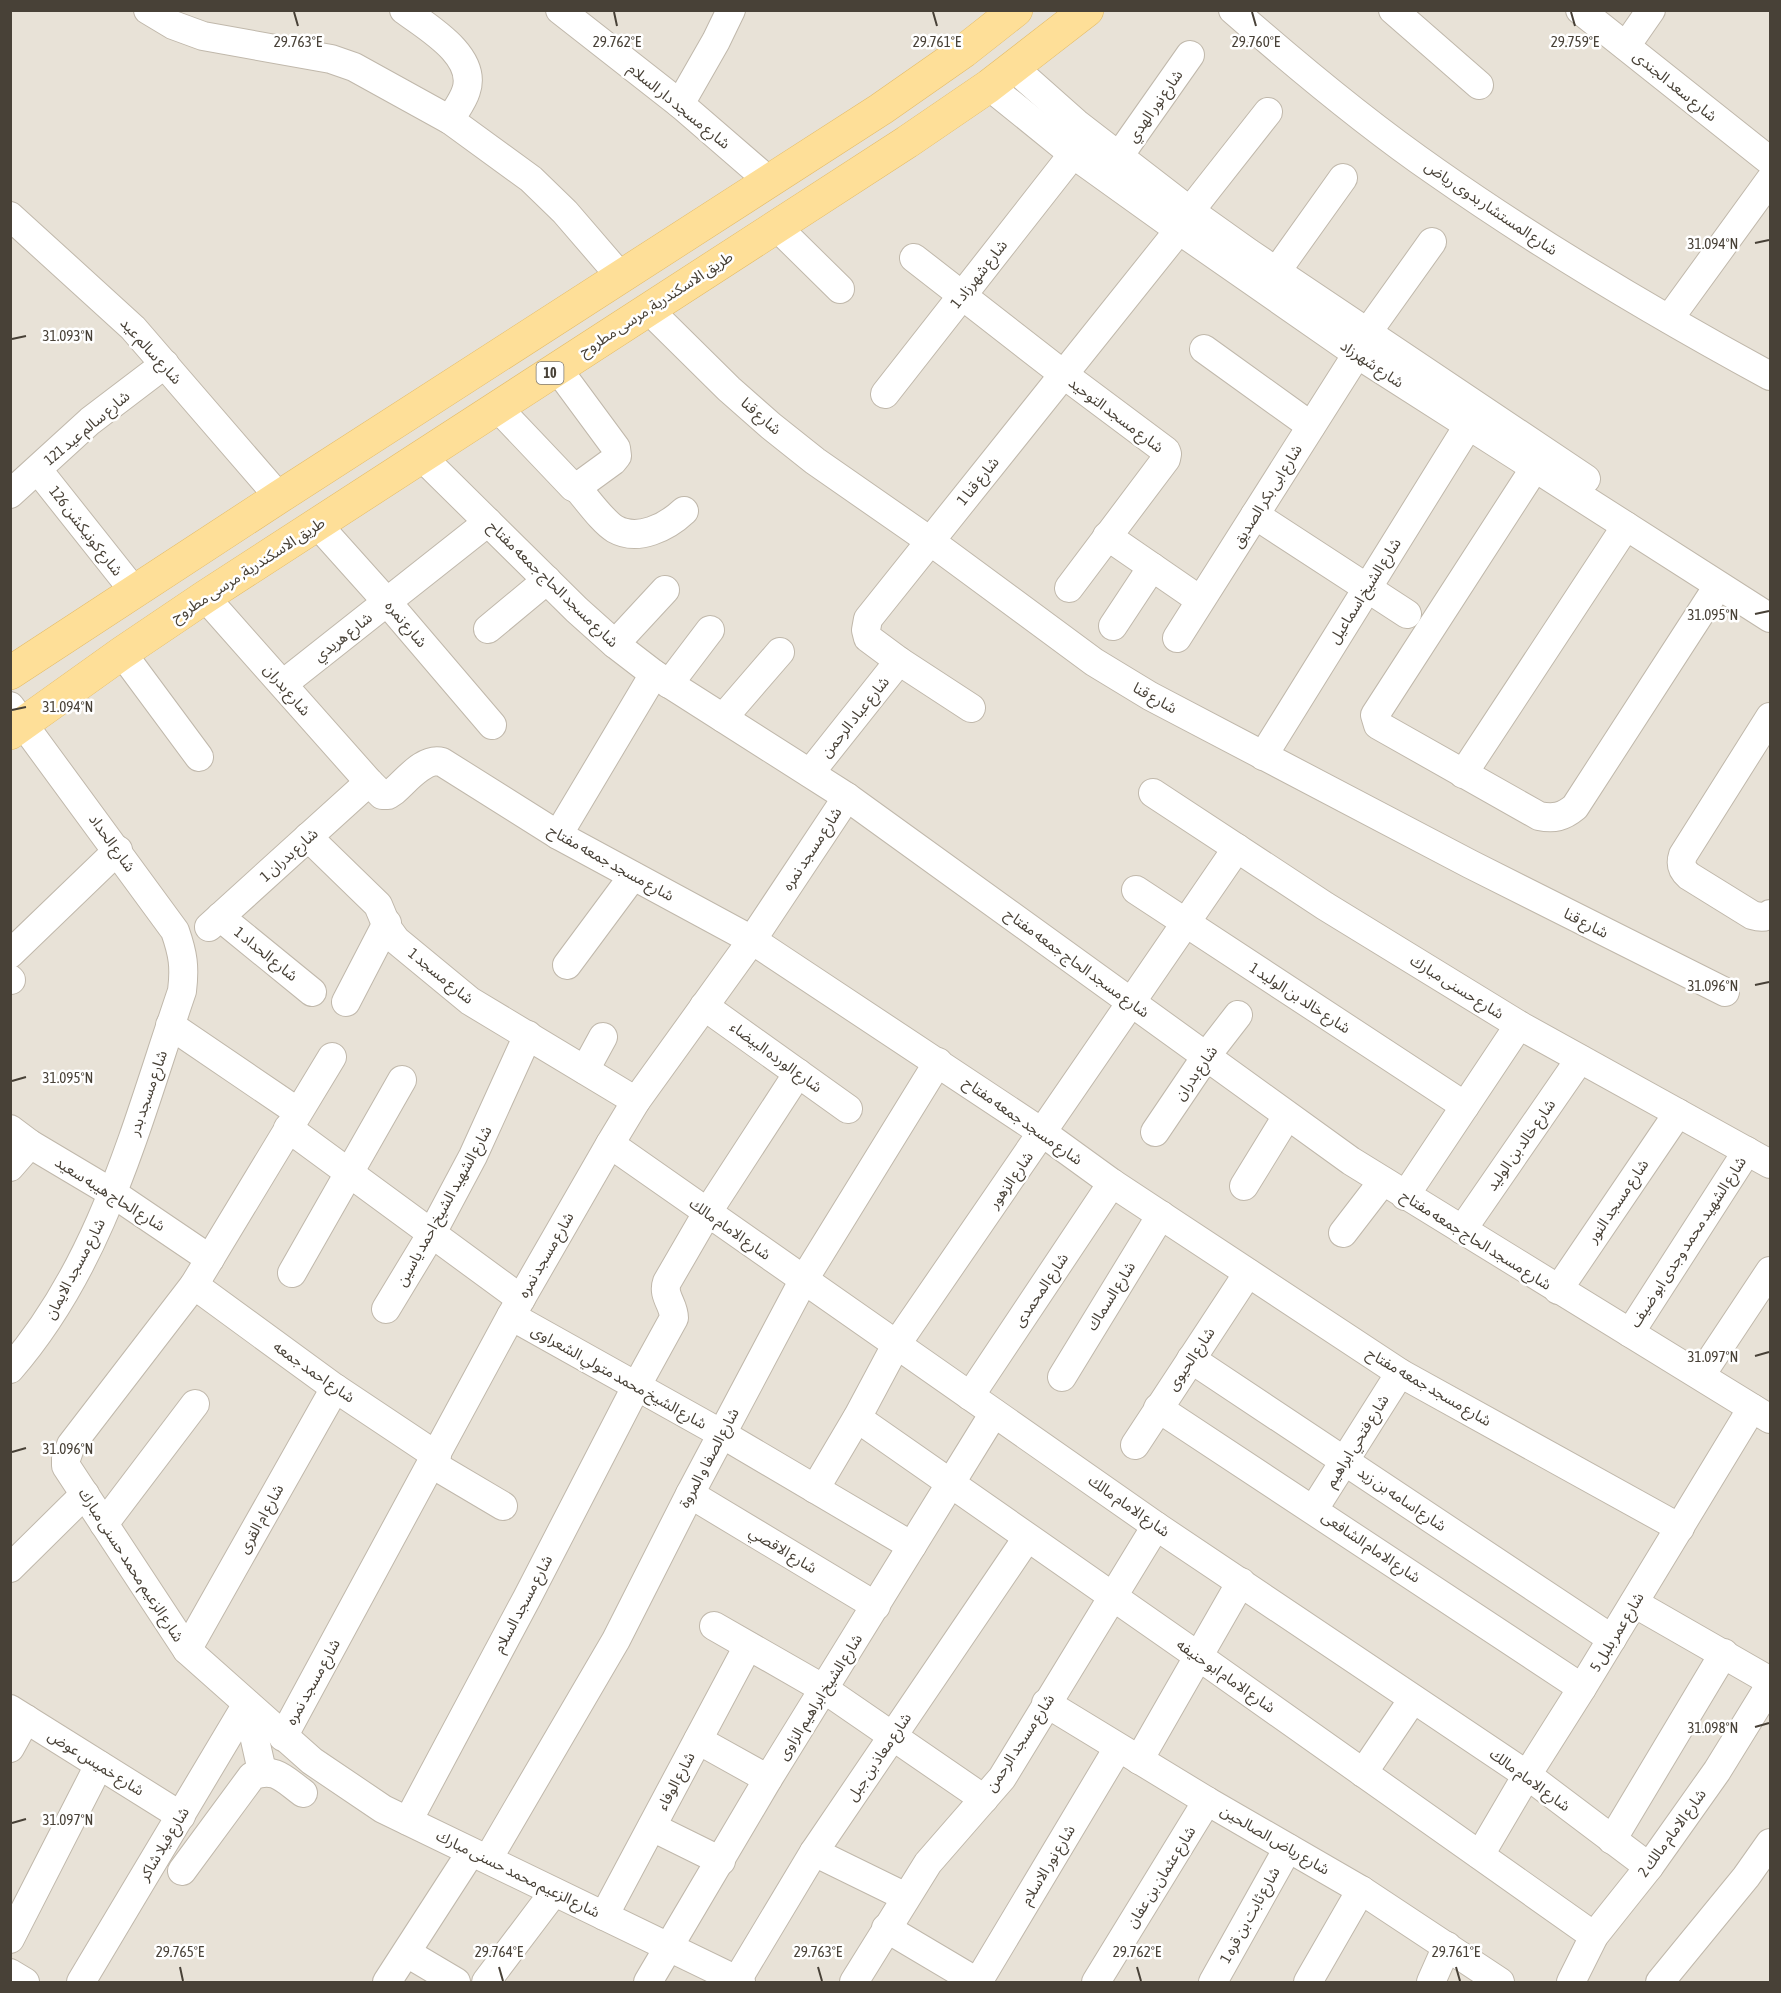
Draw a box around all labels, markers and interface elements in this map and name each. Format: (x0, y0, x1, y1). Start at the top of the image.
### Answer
text: 29.763°E (274, 33, 323, 50)
text: 29.762°E (593, 33, 642, 50)
text: 29.761°E (913, 33, 962, 50)
text: 29.760°E (1232, 33, 1281, 50)
text: 29.759°E (1551, 33, 1600, 50)
street label: شارع سعد الجندى (1628, 47, 1721, 128)
street label: شارع مسجد دار السلام (622, 59, 734, 155)
street label: شارع نور الهدي (1123, 66, 1189, 147)
street label: شارع المستشار بدوى رياض (1420, 157, 1561, 262)
text: 31.094°N (1688, 235, 1738, 252)
street label: شارع شهرزاد 1 (947, 236, 1014, 314)
street label: طريق الاسكندرية, مرسى مطروح (576, 248, 738, 363)
street label: شارع سالم عيد (114, 314, 186, 390)
text: 31.093°N (43, 327, 93, 344)
street label: شارع شهرزاد (1335, 336, 1407, 394)
road number: 10 (536, 362, 564, 384)
street label: شارع مسجد التوحيد (1063, 373, 1167, 459)
street label: شارع سالم عيد 121 (41, 387, 136, 471)
street label: شارع قنا (735, 394, 785, 441)
street label: شارع ابى بكر الصديق (1228, 441, 1309, 552)
street label: شارع قنا 1 (953, 453, 1005, 511)
street label: شارع كونيكشن 126 (43, 483, 127, 581)
street label: طريق الاسكندرية, مرسى مطروح (168, 514, 330, 629)
street label: شارع مسجد الحاج جمعه مفتاح (482, 517, 622, 653)
street label: شارع الشيخ اسماعيل (1325, 535, 1407, 649)
street label: شارع نمره (379, 597, 431, 653)
text: 31.095°N (1688, 606, 1738, 623)
street label: شارع هريدي (310, 608, 378, 668)
street label: شارع بدران (258, 661, 314, 722)
street label: شارع عباد الرحمن (817, 673, 896, 763)
street label: شارع قنا (1128, 679, 1180, 720)
text: 31.094°N (43, 698, 93, 715)
street label: شارع مسجد نمره (778, 804, 848, 896)
street label: شارع الحداد (83, 811, 139, 877)
street label: شارع مسجد جمعه مفتاح (544, 821, 677, 908)
street label: شارع بدران 1 (256, 824, 324, 888)
street label: شارع قنا (1559, 904, 1611, 945)
street label: شارع مسجد الحاج جمعه مفتاح (1000, 905, 1153, 1024)
street label: شارع الحداد 1 (229, 923, 301, 987)
street label: شارع مسجد 1 (403, 944, 477, 1010)
street label: شارع حسنى مبارك (1405, 951, 1507, 1026)
street label: شارع خالد بن الوليد 1 (1245, 959, 1354, 1040)
text: 31.096°N (1688, 977, 1738, 994)
street label: شارع الورده البيضاء (725, 1018, 826, 1099)
street label: شارع بدران (1171, 1042, 1224, 1105)
street label: شارع مسجد بدر (125, 1048, 174, 1140)
text: 31.095°N (43, 1069, 93, 1086)
street label: شارع مسجد جمعه مفتاح (958, 1073, 1086, 1171)
street label: شارع خالد بن الوليد (1483, 1096, 1562, 1196)
street label: شارع الشهيد الشيخ احمد ياسين (392, 1122, 498, 1291)
street label: شارع الزهور (984, 1148, 1040, 1214)
street label: شارع الحاج هيبه سعيد (50, 1153, 168, 1238)
street label: شارع الشهيد محمد وجدى ابو ضيف (1626, 1153, 1753, 1332)
street label: شارع مسجد النور (1583, 1156, 1655, 1249)
street label: شارع مسجد الحاج جمعه مفتاح (1396, 1186, 1555, 1296)
street label: شارع الامام مالك (684, 1194, 774, 1266)
street label: شارع مسجد نمره (514, 1209, 580, 1302)
street label: شارع مسجد الايمان (41, 1215, 112, 1324)
street label: شارع المحمدى (1010, 1250, 1075, 1332)
street label: شارع السماك (1083, 1258, 1142, 1335)
street label: شارع الشيخ محمد متولي الشعراوى (527, 1321, 710, 1436)
street label: شارع الحيوى (1163, 1324, 1221, 1396)
street label: شارع احمد جمعه (268, 1337, 358, 1409)
street label: شارع مسجد جمعه مفتاح (1362, 1344, 1495, 1433)
text: 31.097°N (1688, 1348, 1738, 1365)
street label: شارع فتحي ابراهيم (1321, 1391, 1395, 1492)
street label: شارع الصفا و المروة (675, 1405, 746, 1512)
text: 31.096°N (43, 1440, 93, 1457)
street label: شارع اسامه بن زيد (1353, 1463, 1450, 1538)
street label: شارع الامام مالك (1083, 1471, 1173, 1543)
street label: شارع ام القرى (235, 1481, 290, 1558)
street label: شارع الزعيم محمد حسنى مبارك (72, 1485, 188, 1647)
street label: شارع الامام الشافعى (1316, 1507, 1424, 1589)
street label: شارع الاقصي (744, 1523, 820, 1580)
street label: شارع مسجد السلام (490, 1552, 559, 1657)
street label: شارع عمر بلبل 5 (1586, 1589, 1650, 1676)
street label: شارع الشيخ ابراهيم الزاوى (774, 1631, 869, 1765)
street label: شارع الامام ابو حنيفه (1172, 1635, 1279, 1719)
street label: شارع مسجد نمره (282, 1636, 347, 1730)
street label: شارع مسجد الرحمن (982, 1691, 1061, 1797)
street label: شارع معاذ بن جبل (843, 1709, 918, 1806)
text: 31.098°N (1688, 1719, 1738, 1736)
street label: شارع خميس عوض (43, 1726, 147, 1802)
street label: شارع الامام مالك (1484, 1745, 1574, 1818)
street label: شارع الوفاء (653, 1749, 702, 1814)
street label: شارع الامام مالك 2 (1634, 1785, 1712, 1882)
street label: شارع رياض الصالحين (1216, 1801, 1333, 1881)
street label: شارع فيلا شاكر (134, 1804, 196, 1887)
text: 31.097°N (43, 1811, 93, 1828)
street label: شارع نور الاسلام (1017, 1821, 1082, 1910)
street label: شارع عثمان بن عفان (1123, 1823, 1202, 1933)
street label: شارع الزعيم محمد حسنى مبارك (432, 1827, 603, 1924)
street label: شارع ثابت بن قره 1 (1216, 1864, 1287, 1968)
text: 29.765°E (156, 1943, 205, 1960)
text: 29.764°E (475, 1943, 524, 1960)
text: 29.763°E (794, 1943, 843, 1960)
text: 29.762°E (1113, 1943, 1162, 1960)
text: 29.761°E (1432, 1943, 1481, 1960)

